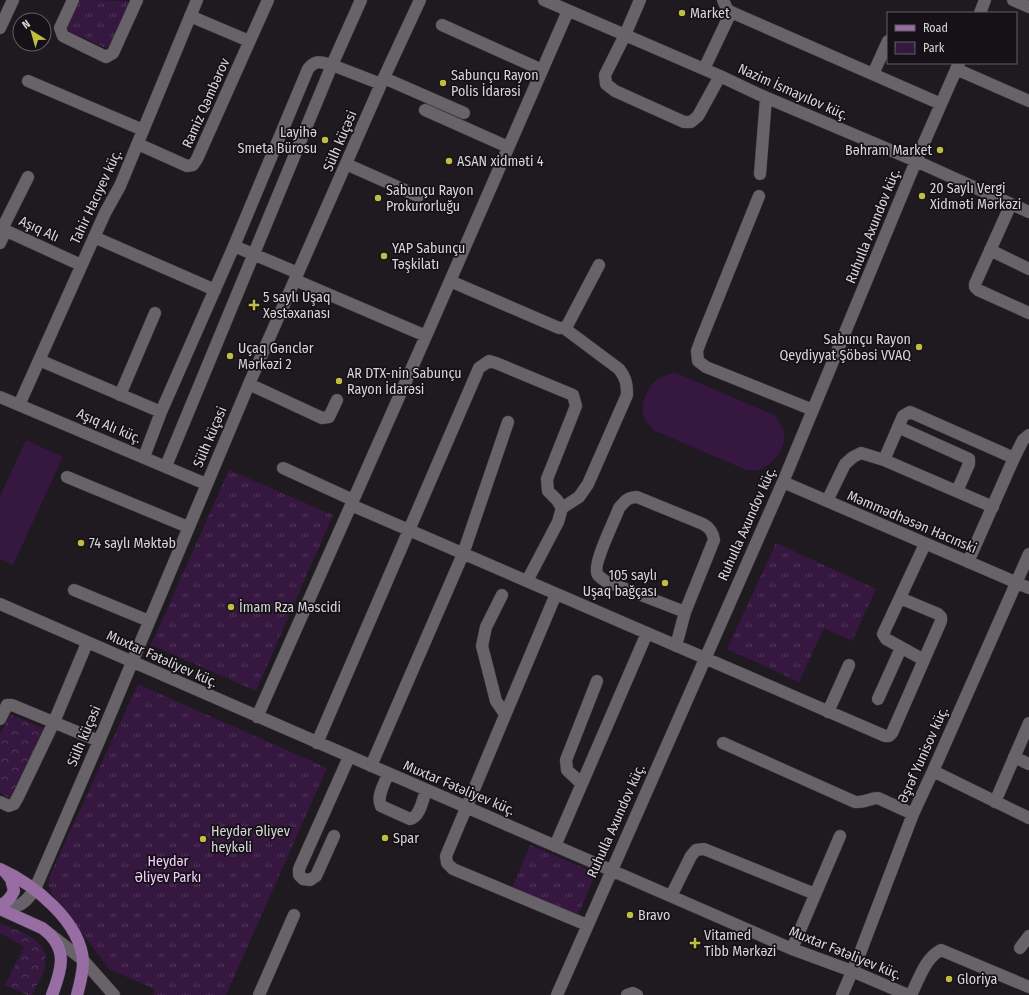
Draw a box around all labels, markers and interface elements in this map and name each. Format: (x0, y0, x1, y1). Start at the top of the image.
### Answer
place label: Market (690, 5, 730, 22)
marker: Market (677, 8, 687, 18)
north arrow (12, 12, 52, 52)
legend (887, 12, 1017, 64)
text: N (20, 17, 33, 32)
text: Road (923, 21, 948, 35)
text: Park (923, 41, 945, 55)
street label: Ramiz Qəmbərov (179, 55, 234, 151)
street label: Nazim İsmayılov küç. (735, 60, 851, 124)
place label: Sabunçu Rayon Polis İdarəsi (451, 67, 539, 100)
marker: Sabunçu Rayon Polis İdarəsi (438, 78, 448, 88)
street label: Sülh küçəsi (320, 108, 360, 174)
place label: Layihə Smeta Bürosu (238, 124, 317, 157)
marker: Layihə Smeta Bürosu (320, 135, 330, 145)
place label: Bəhram Market (845, 142, 932, 159)
marker: Bəhram Market (935, 145, 945, 155)
street label: Tahir Hacıyev küç. (67, 147, 125, 247)
place label: ASAN xidməti 4 (457, 153, 544, 170)
marker: ASAN xidməti 4 (444, 156, 454, 166)
street label: Ruhulla Axundov küç. (842, 166, 904, 286)
place label: 20 Saylı Vergi Xidməti Mərkəzi (930, 180, 1021, 213)
place label: Sabunçu Rayon Prokurorluğu (386, 182, 474, 215)
marker: 20 Saylı Vergi Xidməti Mərkəzi (917, 191, 927, 201)
marker: Sabunçu Rayon Prokurorluğu (373, 193, 383, 203)
street label: Aşıq Alı (16, 212, 62, 246)
place label: YAP Sabunçu Təşkilatı (392, 240, 465, 273)
marker: YAP Sabunçu Təşkilatı (379, 251, 389, 261)
place label: 5 saylı Uşaq Xəstəxanası (263, 289, 330, 322)
marker: 5 saylı Uşaq Xəstəxanası (248, 299, 260, 311)
place label: Sabunçu Rayon Qeydiyyat Şöbəsi VVAQ (779, 331, 911, 364)
place label: Uçaq Gənclər Mərkəzi 2 (238, 340, 314, 373)
marker: Sabunçu Rayon Qeydiyyat Şöbəsi VVAQ (914, 342, 924, 352)
marker: Uçaq Gənclər Mərkəzi 2 (225, 351, 235, 361)
place label: AR DTX-nin Sabunçu Rayon İdarəsi (347, 365, 462, 398)
marker: AR DTX-nin Sabunçu Rayon İdarəsi (334, 376, 344, 386)
street label: Sülh küçəsi (190, 404, 230, 470)
street label: Aşıq Alı küç. (74, 405, 144, 447)
street label: Ruhulla Axundov küç. (714, 465, 780, 583)
street label: Məmmədhəsən Hacınski (845, 487, 979, 557)
place label: 74 saylı Məktəb (89, 535, 176, 552)
marker: 74 saylı Məktəb (76, 538, 86, 548)
place label: 105 saylı Uşaq bağçası (583, 567, 657, 600)
marker: 105 saylı Uşaq bağçası (660, 578, 670, 588)
place label: İmam Rza Məscidi (239, 599, 341, 616)
marker: İmam Rza Məscidi (226, 602, 236, 612)
street label: Muxtar Fətəliyev küç. (104, 627, 220, 691)
street label: Sülh küçəsi (64, 703, 104, 769)
street label: Əşrəf Yunisov küç. (894, 704, 952, 806)
street label: Muxtar Fətəliyev küç. (401, 757, 517, 819)
street label: Ruhulla Axundov küç. (583, 762, 649, 880)
place label: Heydər Əliyev heykəli (211, 823, 291, 856)
place label: Spar (393, 830, 419, 847)
marker: Spar (380, 833, 390, 843)
marker: Heydər Əliyev heykəli (198, 834, 208, 844)
park label: Heydər Əliyev Parkı (135, 853, 201, 886)
place label: Bravo (638, 907, 670, 924)
marker: Bravo (625, 910, 635, 920)
street label: Muxtar Fətəliyev küç. (786, 923, 904, 983)
place label: Vitamed Tibb Mərkəzi (704, 927, 776, 960)
marker: Vitamed Tibb Mərkəzi (689, 937, 701, 949)
place label: Gloriya (957, 971, 997, 988)
marker: Gloriya (944, 974, 954, 984)

